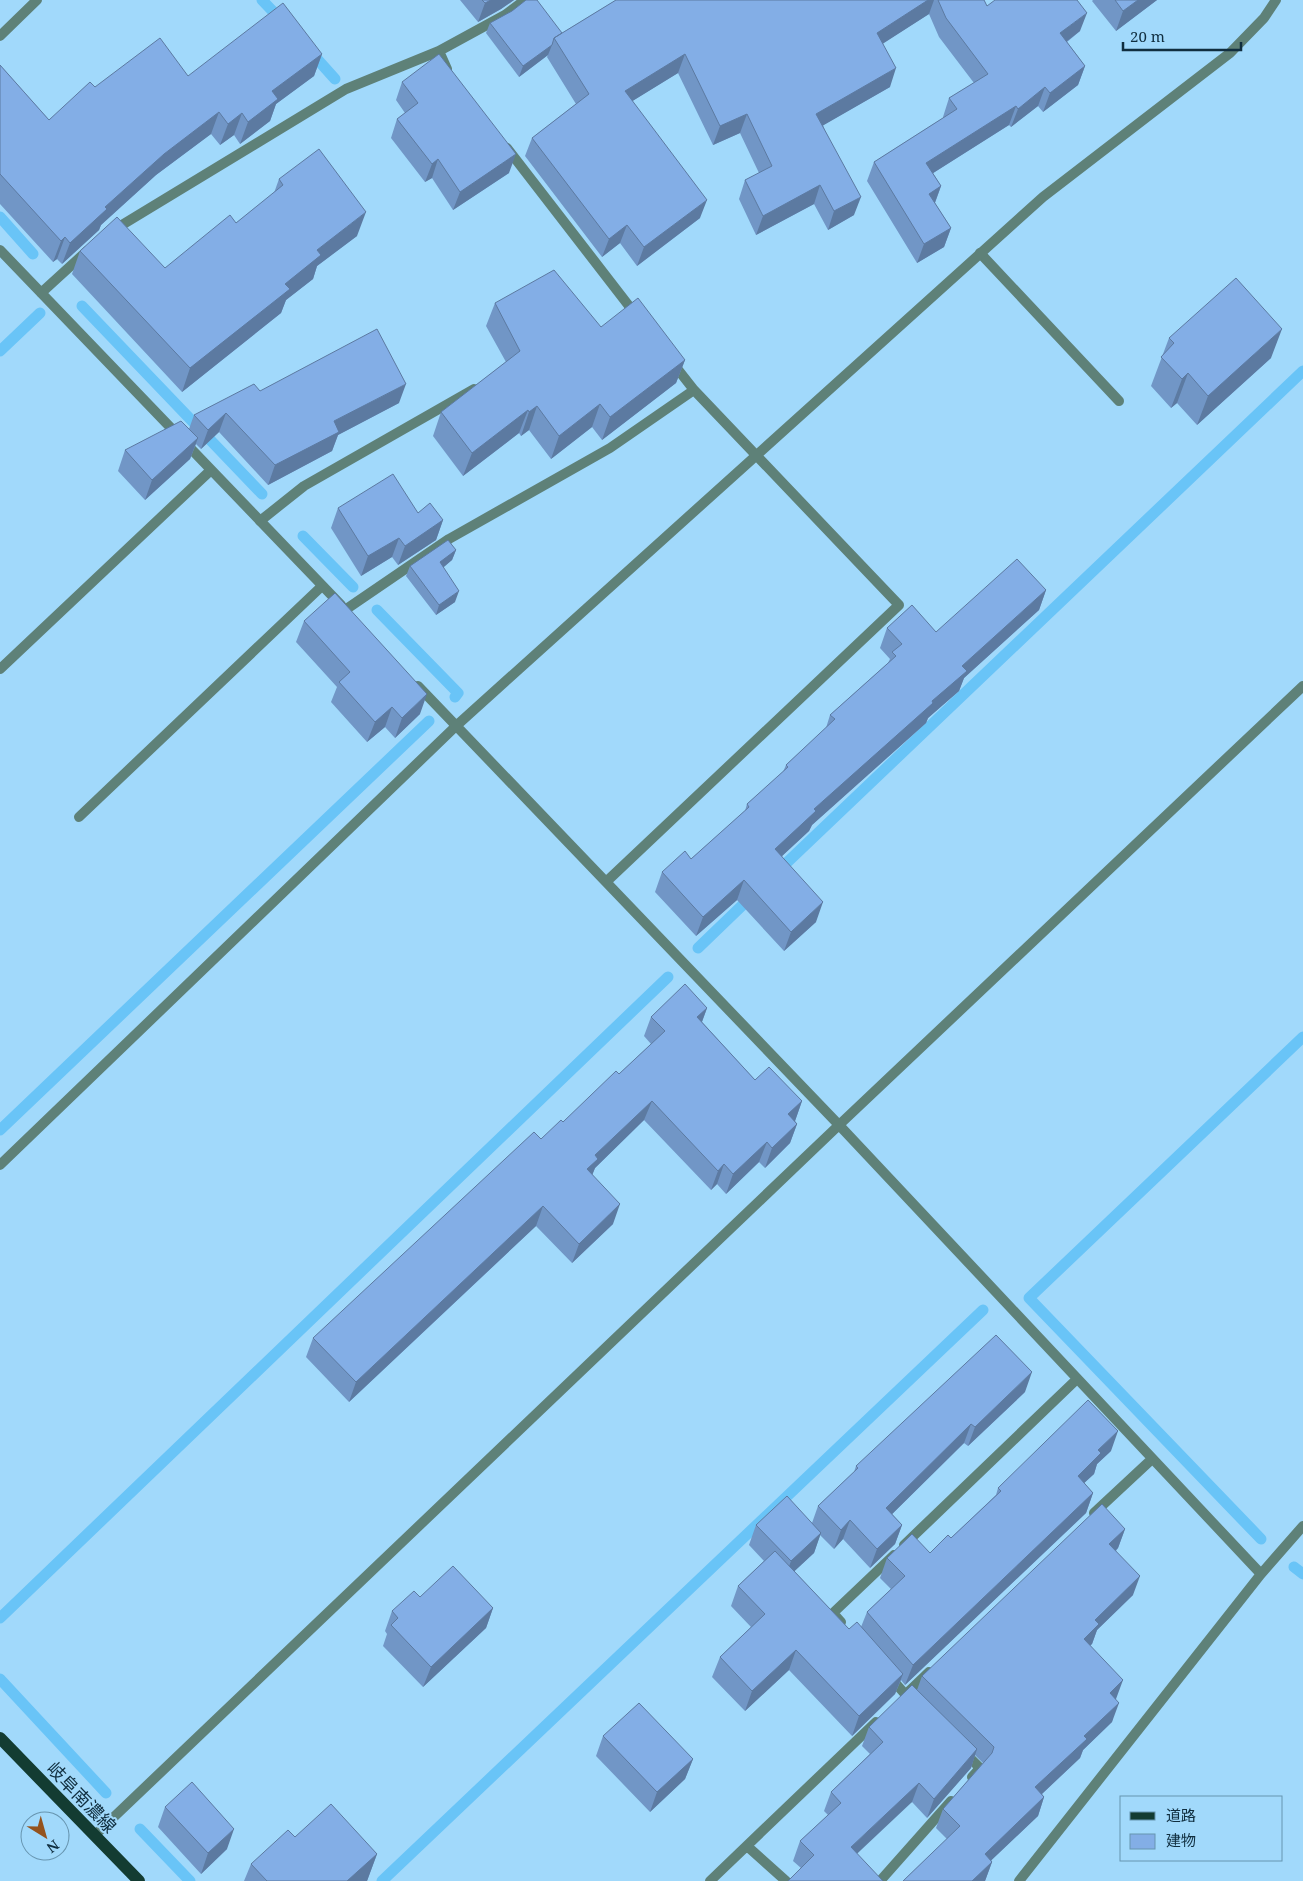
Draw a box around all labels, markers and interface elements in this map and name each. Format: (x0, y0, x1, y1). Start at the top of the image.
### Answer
scale bar (1123, 20, 1240, 52)
text: 20 m (1130, 26, 1165, 46)
street label: 岐阜南濃線 (42, 1756, 122, 1838)
legend (1120, 1796, 1283, 1861)
text: 道路 (1166, 1805, 1196, 1825)
north arrow (20, 1811, 70, 1861)
text: 建物 (1166, 1830, 1196, 1850)
text: N (43, 1836, 63, 1858)

